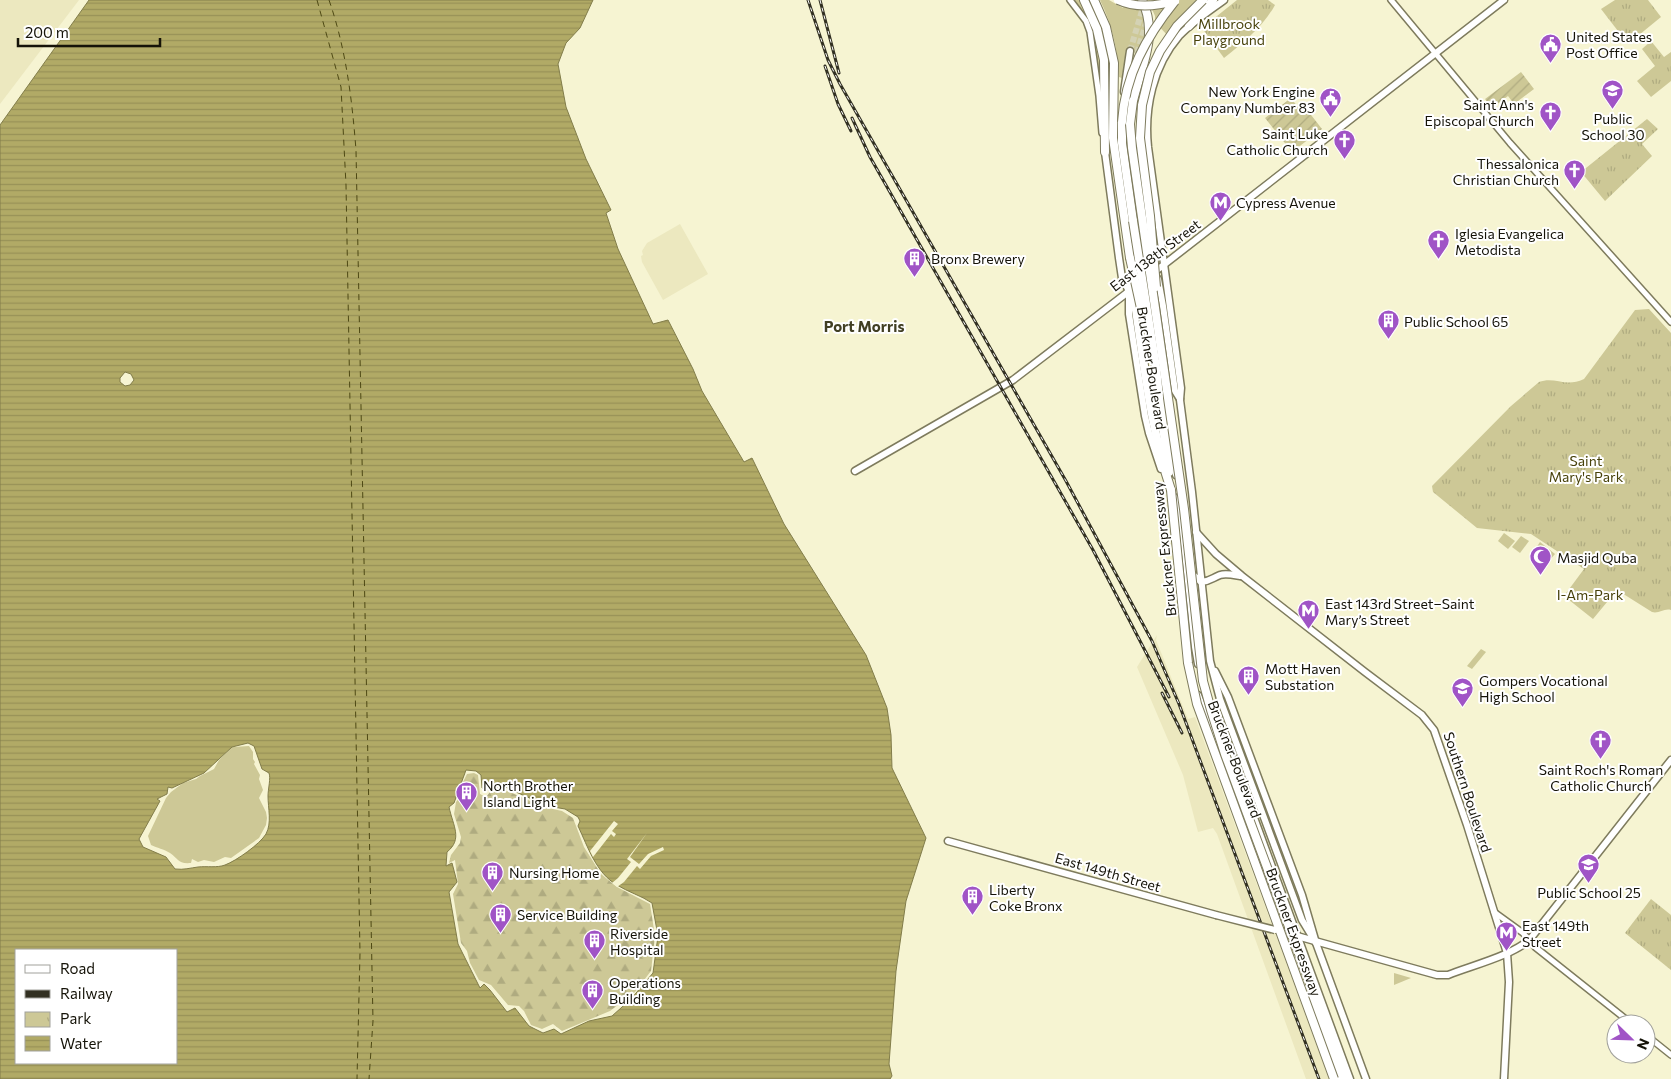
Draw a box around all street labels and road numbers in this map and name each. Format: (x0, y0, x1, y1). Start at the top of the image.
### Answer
street label: East 138th Street (1106, 215, 1204, 295)
street label: Bruckner Boulevard (1134, 305, 1170, 431)
street label: Bruckner Expressway (1148, 481, 1180, 617)
street label: Bruckner Boulevard (1205, 698, 1265, 820)
street label: Southern Boulevard (1441, 730, 1495, 854)
street label: East 149th Street (1053, 849, 1163, 895)
street label: Bruckner Expressway (1263, 865, 1325, 999)

